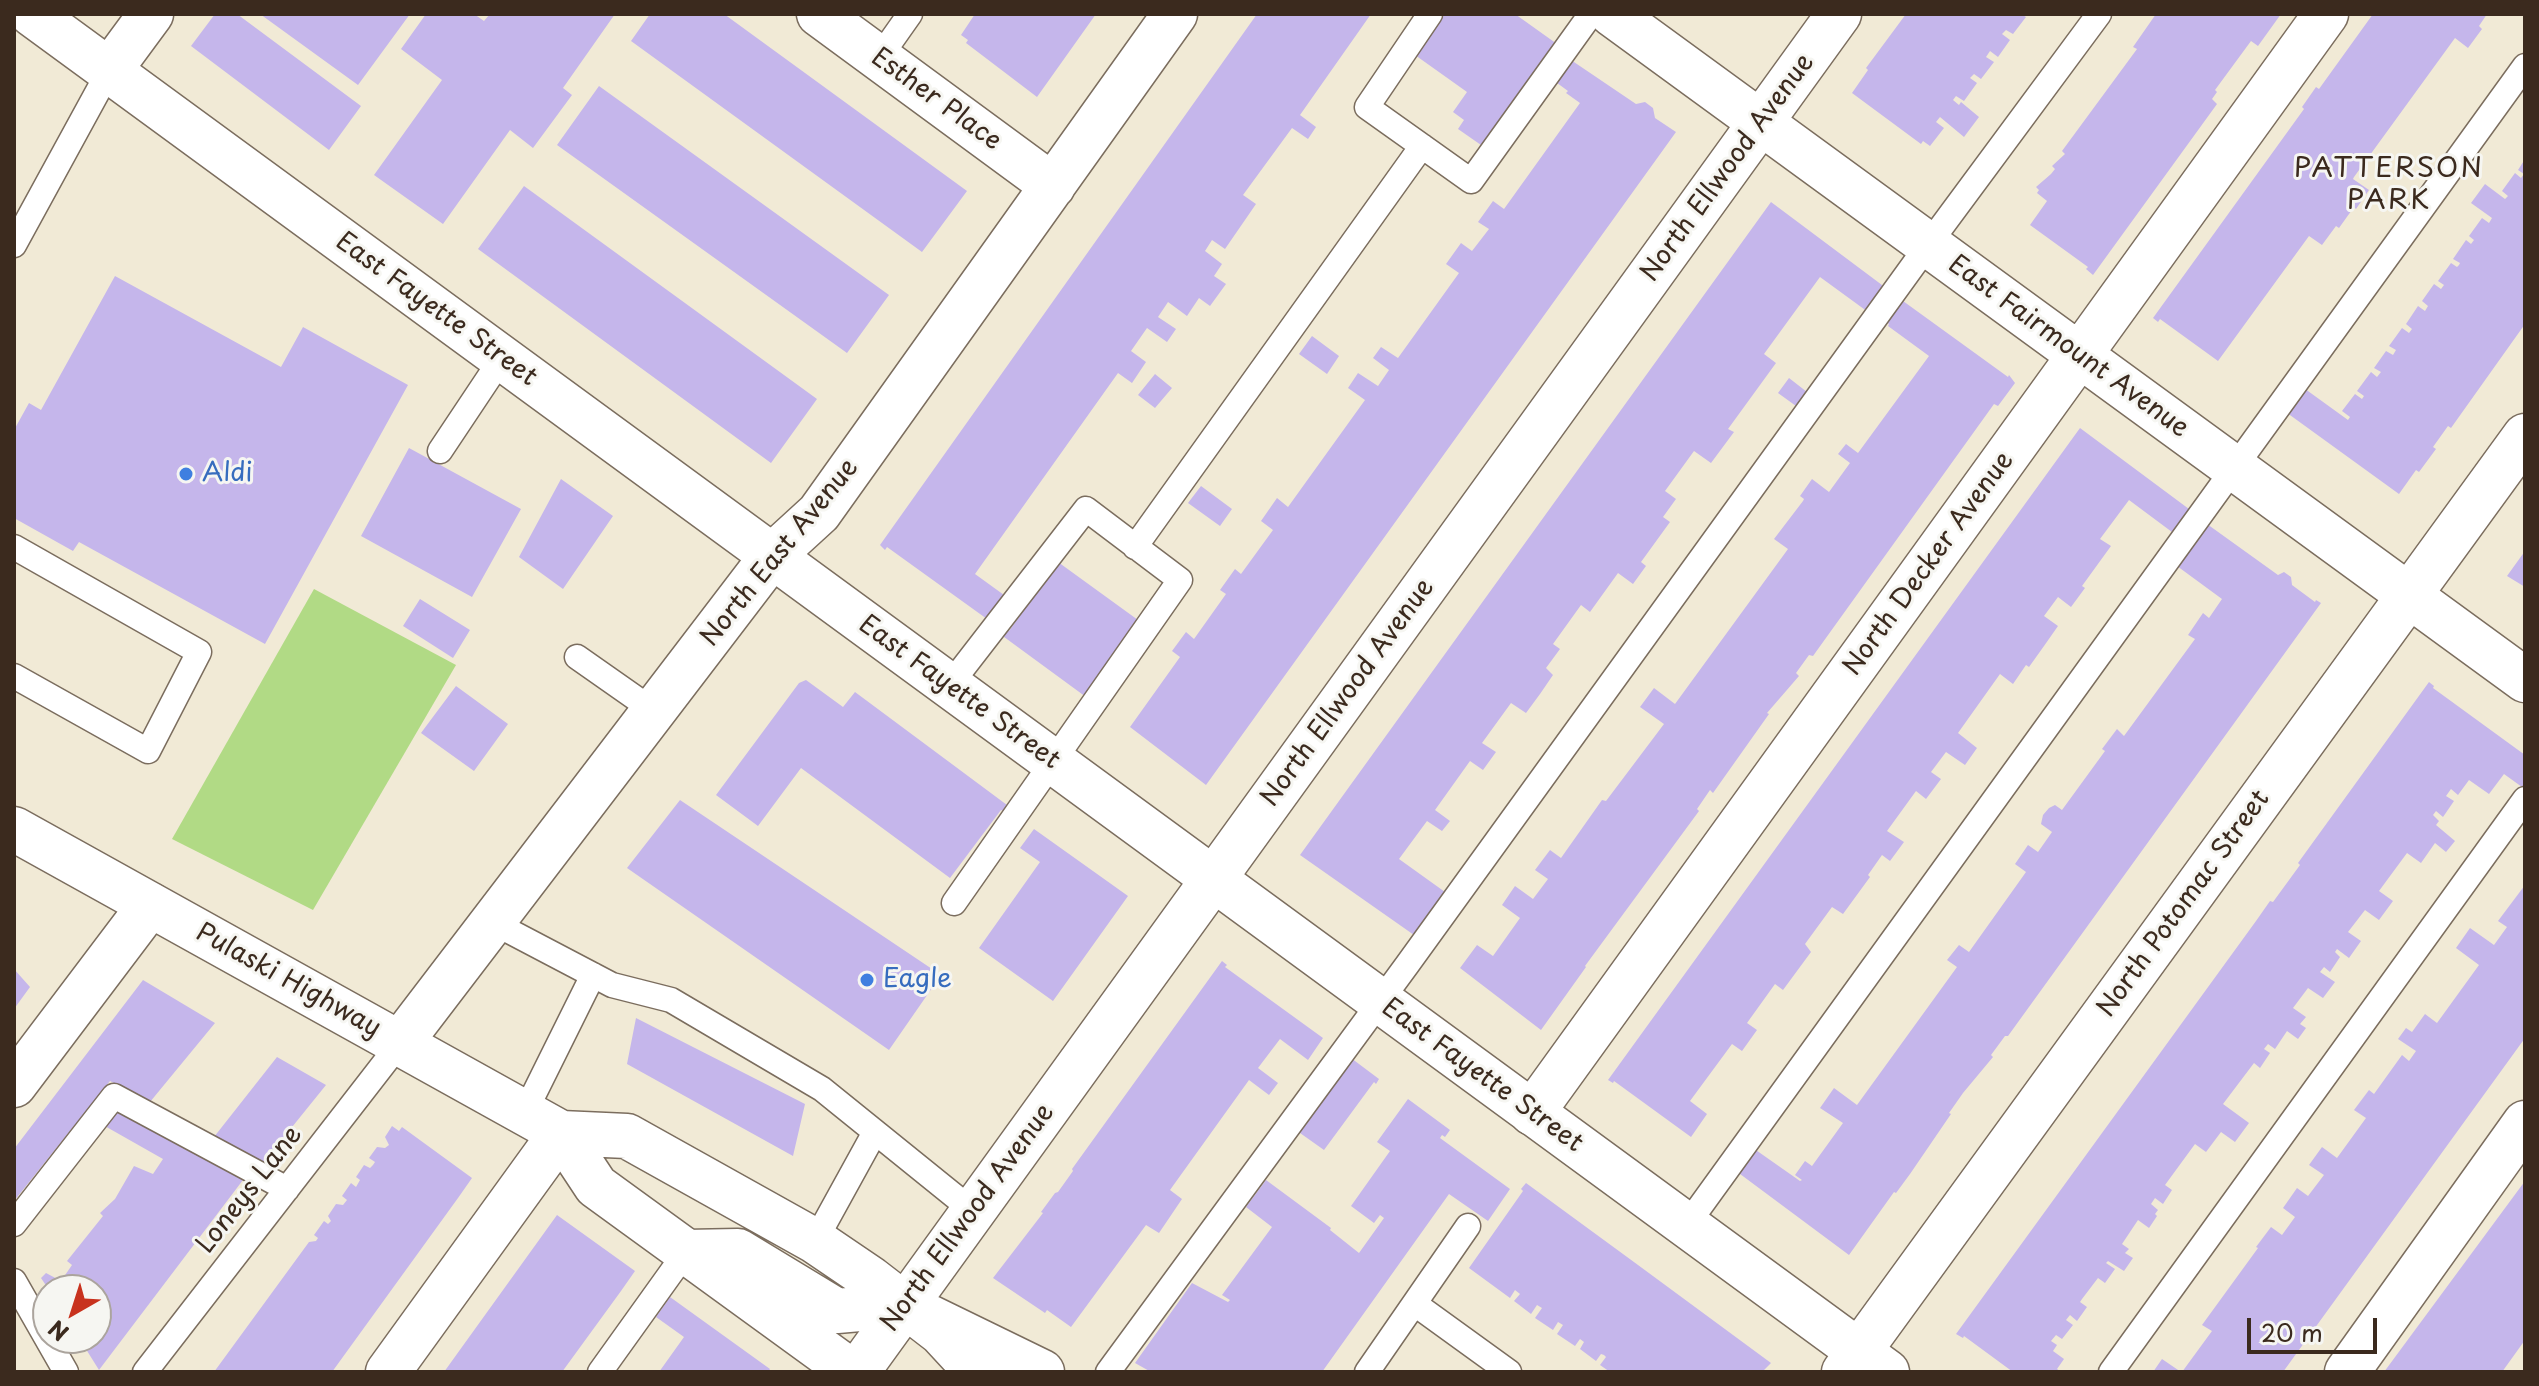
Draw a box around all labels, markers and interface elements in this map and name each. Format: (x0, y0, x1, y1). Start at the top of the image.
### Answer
street label: Esther Place (865, 42, 1007, 158)
street label: North Ellwood Avenue (1635, 48, 1821, 288)
district label: PATTERSON PARK (2295, 152, 2483, 218)
street label: East Fayette Street (329, 226, 543, 394)
street label: East Fairmount Avenue (1942, 249, 2194, 445)
street label: North Decker Avenue (1837, 446, 2021, 682)
street label: North East Avenue (695, 453, 865, 653)
place label: Aldi (202, 458, 253, 490)
marker: Aldi (177, 465, 195, 483)
street label: North Ellwood Avenue (1255, 573, 1441, 813)
street label: East Fayette Street (852, 609, 1066, 777)
street label: North Potomac Street (2091, 785, 2277, 1023)
street label: Pulaski Highway (190, 917, 386, 1045)
place label: Eagle (883, 964, 952, 996)
marker: Eagle (858, 971, 876, 989)
street label: East Fayette Street (1375, 992, 1589, 1160)
street label: North Ellwood Avenue (875, 1098, 1061, 1338)
street label: Loneys Lane (191, 1120, 309, 1260)
north arrow (32, 1274, 112, 1354)
scale bar (2251, 1302, 2381, 1352)
text: N (41, 1313, 75, 1350)
text: 20 m (2261, 1314, 2323, 1350)

